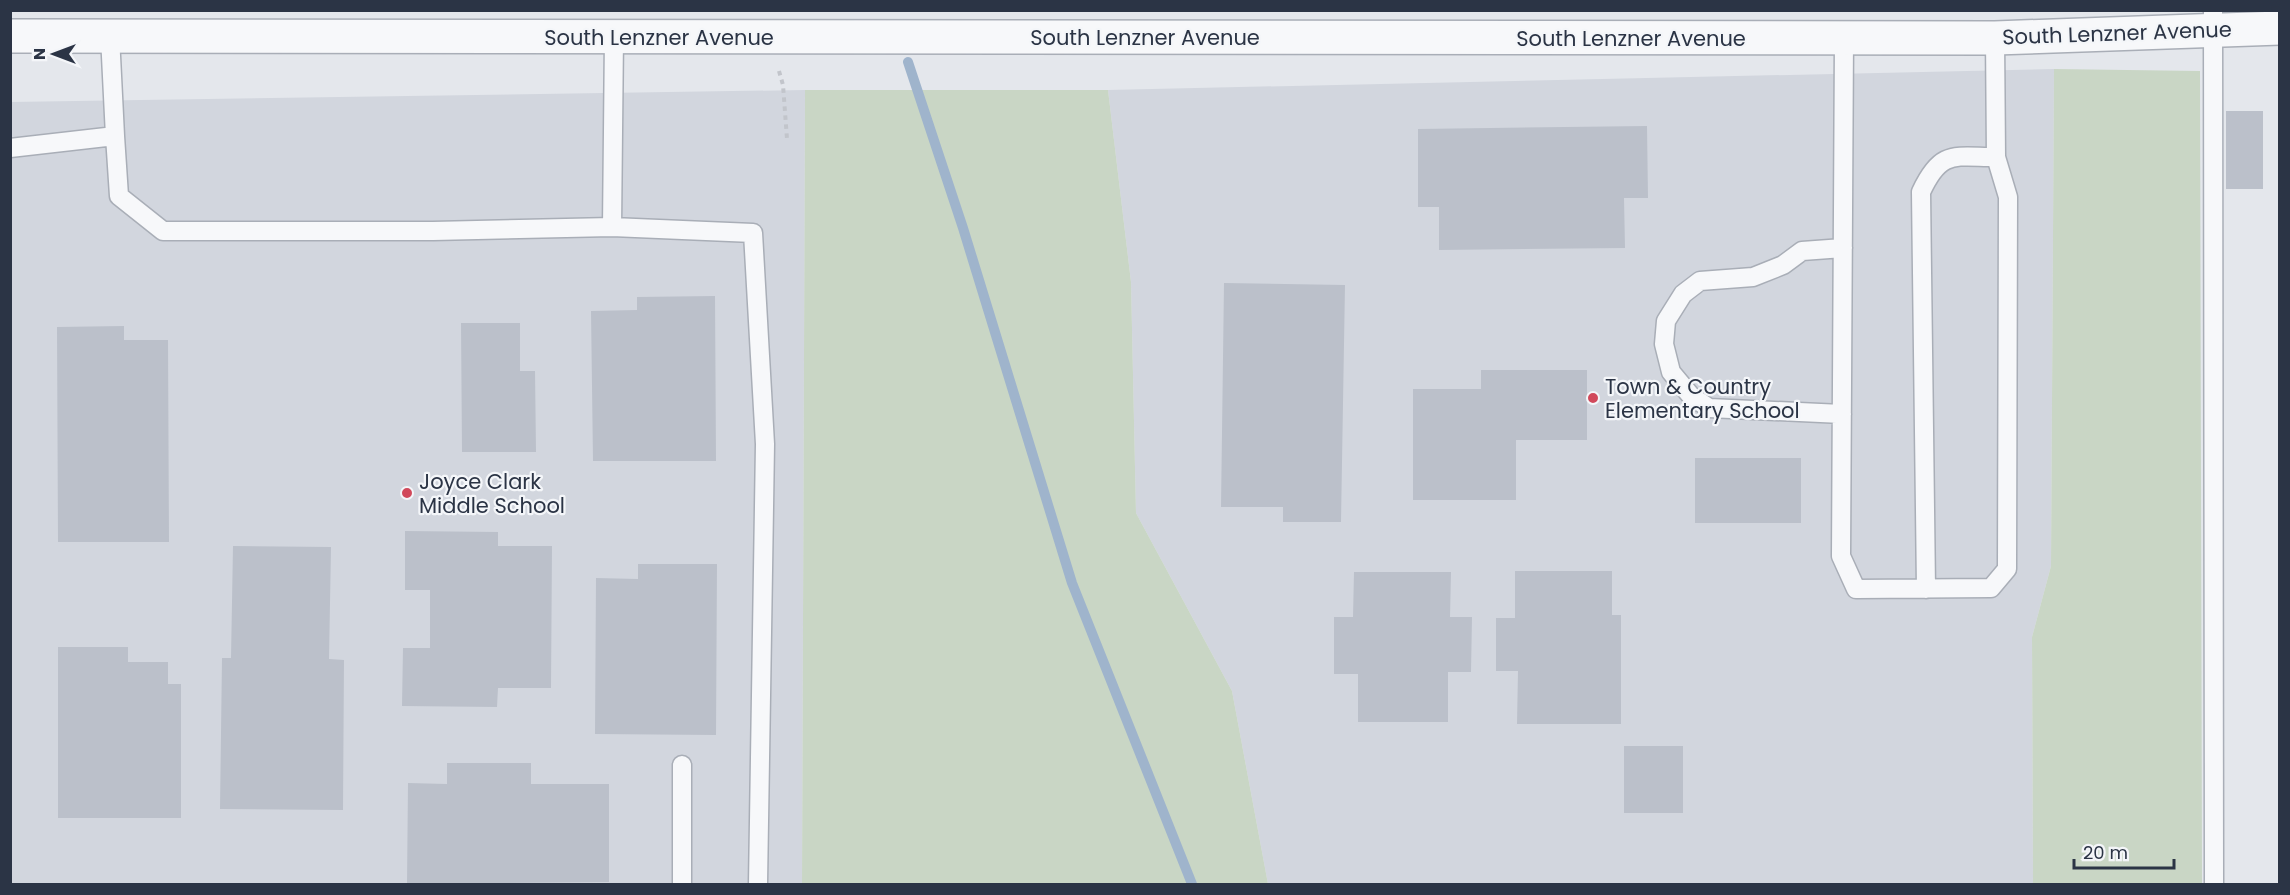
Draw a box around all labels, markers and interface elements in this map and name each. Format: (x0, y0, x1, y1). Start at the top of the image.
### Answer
street label: South Lenzner Avenue (2002, 14, 2232, 52)
street label: South Lenzner Avenue (544, 23, 774, 52)
street label: South Lenzner Avenue (1030, 23, 1260, 52)
north arrow (24, 24, 84, 84)
street label: South Lenzner Avenue (1516, 24, 1746, 53)
text: N (28, 48, 51, 60)
place label: Town & Country Elementary School (1605, 372, 1800, 425)
marker: Town & Country Elementary School (1586, 391, 1600, 405)
place label: Joyce Clark Middle School (419, 467, 565, 520)
marker: Joyce Clark Middle School (400, 486, 414, 500)
scale bar (2074, 832, 2174, 870)
text: 20 m (2083, 840, 2128, 865)

